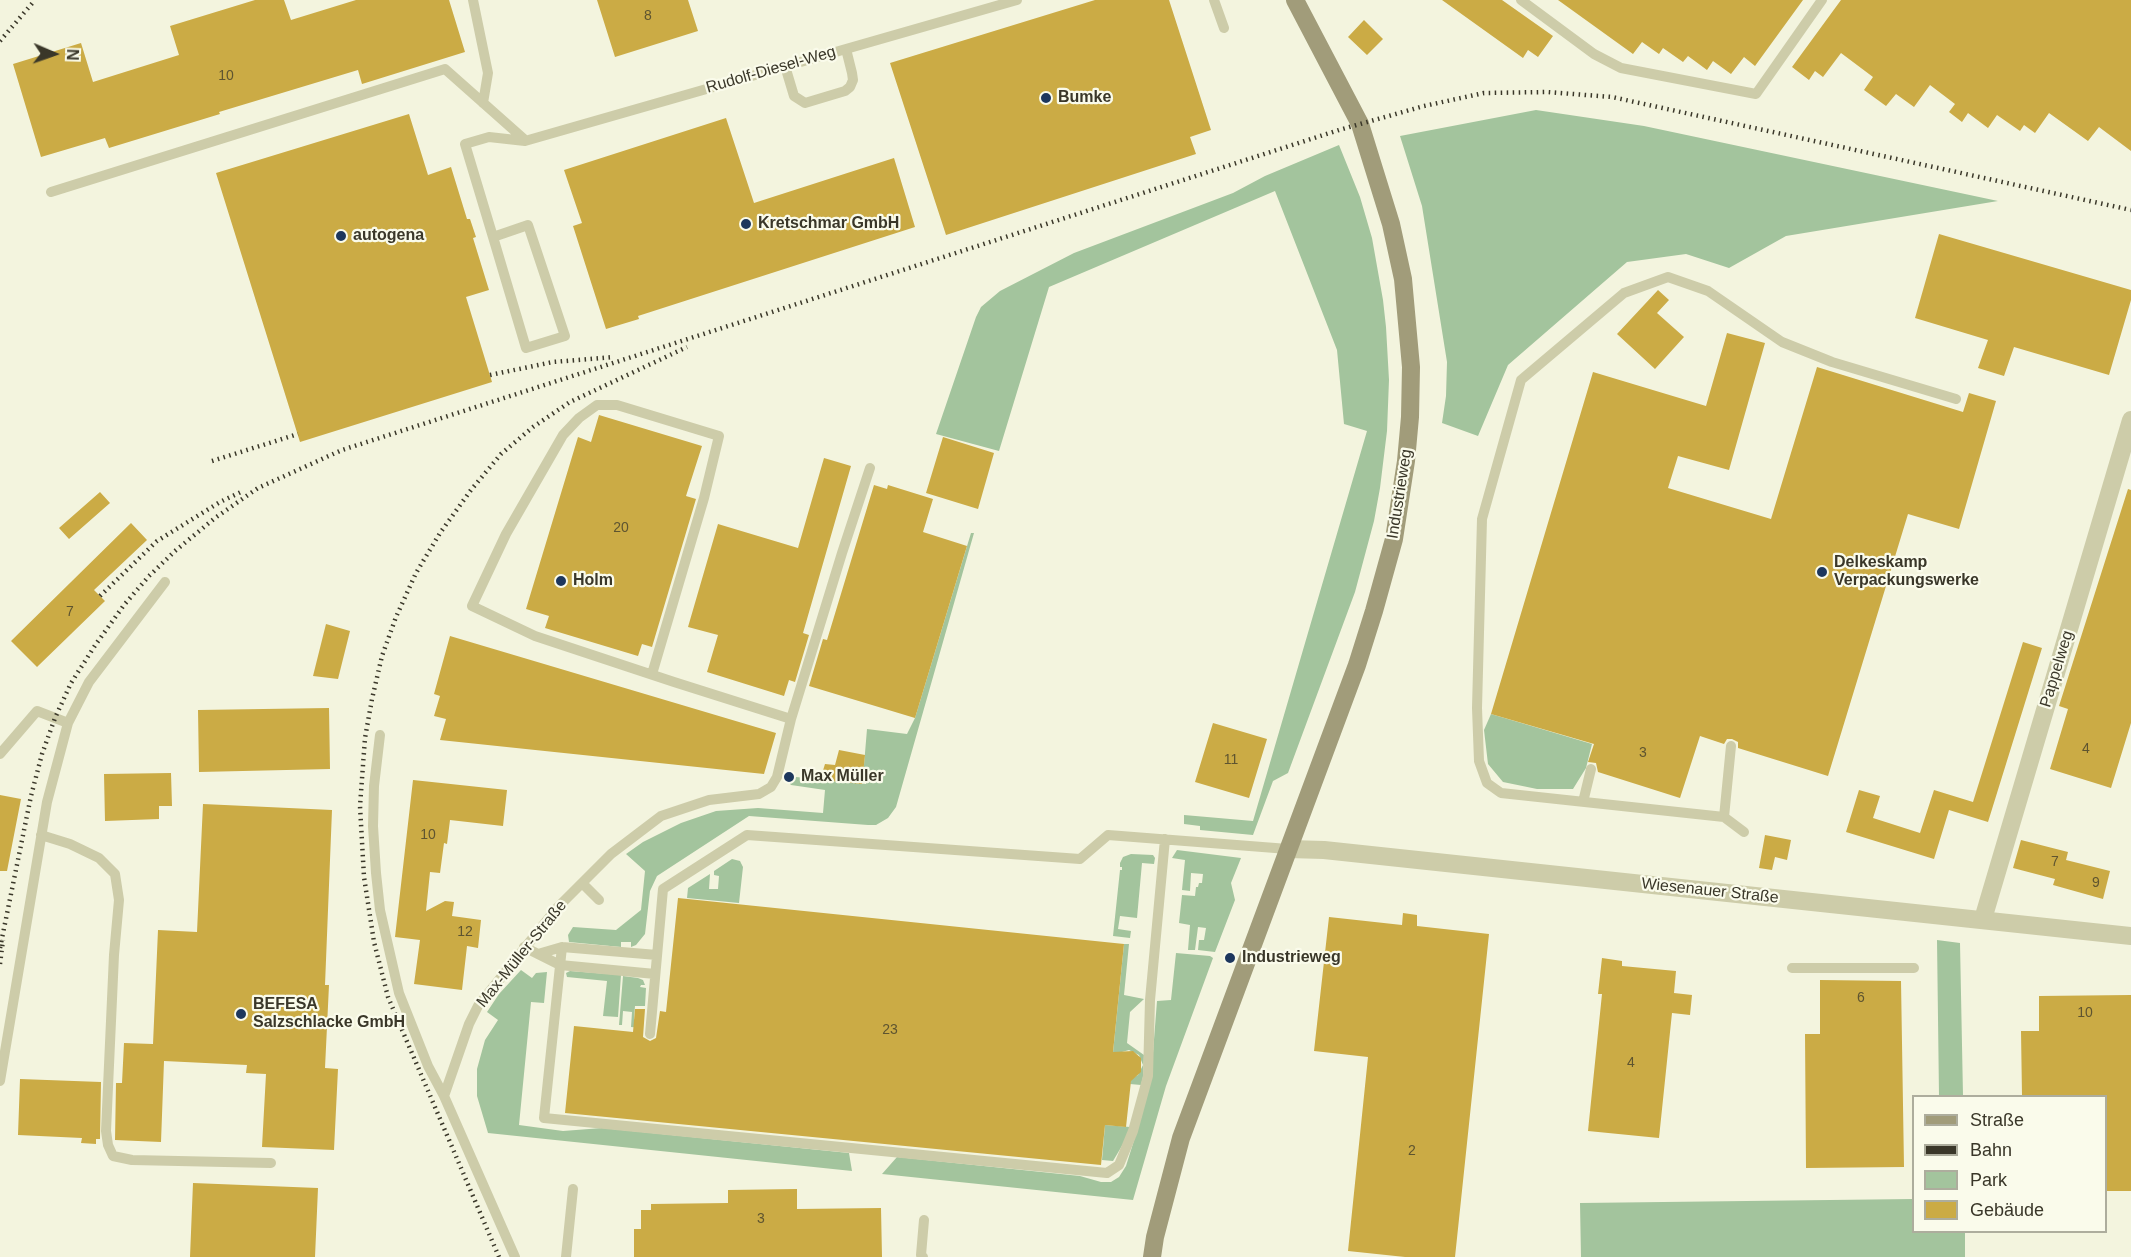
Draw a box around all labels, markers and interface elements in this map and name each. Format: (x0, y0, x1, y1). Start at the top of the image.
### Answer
house number: 8 (644, 8, 652, 24)
north arrow (24, 24, 84, 84)
street label: Rudolf-Diesel-Weg (704, 42, 838, 98)
text: N (64, 49, 81, 61)
house number: 10 (218, 68, 234, 84)
place label: Bumke (1058, 88, 1111, 108)
marker: Bumke (1039, 91, 1053, 105)
place label: Kretschmar GmbH (758, 214, 899, 234)
marker: Kretschmar GmbH (739, 217, 753, 231)
place label: autogena (353, 226, 424, 246)
marker: autogena (334, 229, 348, 243)
street label: Industrieweg (1383, 448, 1417, 540)
house number: 20 (613, 520, 629, 536)
place label: Delkeskamp Verpackungswerke (1834, 553, 1979, 591)
marker: Delkeskamp Verpackungswerke (1815, 565, 1829, 579)
place label: Holm (573, 571, 613, 591)
marker: Holm (554, 574, 568, 588)
house number: 7 (66, 604, 74, 620)
street label: Pappelweg (2036, 628, 2078, 710)
house number: 4 (2082, 741, 2090, 757)
house number: 3 (1639, 745, 1647, 761)
house number: 11 (1224, 752, 1238, 768)
place label: Max Müller (801, 767, 884, 787)
marker: Max Müller (782, 770, 796, 784)
house number: 10 (420, 827, 436, 843)
house number: 7 (2051, 854, 2059, 870)
street label: Wiesenauer Straße (1640, 874, 1780, 908)
house number: 9 (2092, 875, 2100, 891)
street label: Max-Müller-Straße (473, 896, 571, 1012)
house number: 12 (457, 924, 473, 940)
place label: Industrieweg (1242, 948, 1341, 968)
marker: Industrieweg (1223, 951, 1237, 965)
house number: 6 (1857, 990, 1865, 1006)
place label: BEFESA Salzschlacke GmbH (253, 995, 405, 1033)
house number: 10 (2077, 1005, 2093, 1021)
marker: BEFESA Salzschlacke GmbH (234, 1007, 248, 1021)
house number: 23 (882, 1022, 898, 1038)
house number: 4 (1627, 1055, 1635, 1071)
legend (1912, 1095, 2107, 1233)
text: Straße (1970, 1110, 2024, 1130)
text: Bahn (1970, 1140, 2012, 1160)
house number: 2 (1408, 1143, 1416, 1159)
text: Park (1970, 1170, 2007, 1190)
text: Gebäude (1970, 1200, 2044, 1220)
house number: 3 (757, 1211, 765, 1227)

